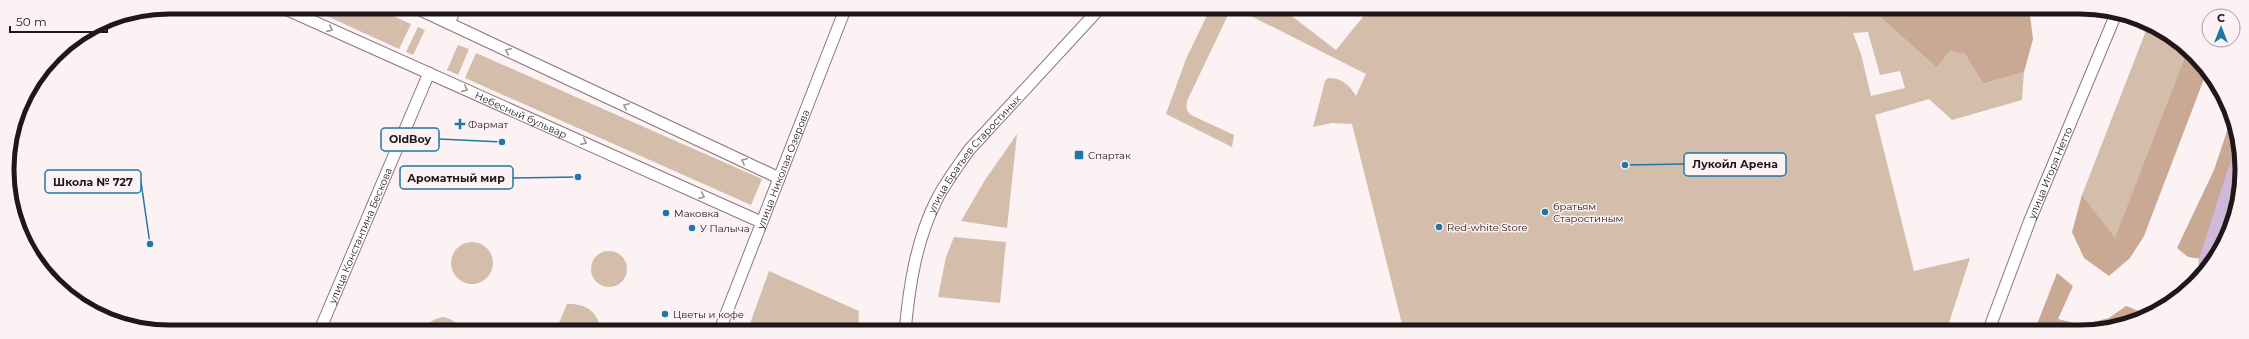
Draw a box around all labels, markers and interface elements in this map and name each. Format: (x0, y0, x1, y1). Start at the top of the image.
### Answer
scale bar (10, 8, 107, 34)
north arrow (2201, 8, 2241, 48)
text: С (2217, 11, 2225, 25)
text: 50 m (16, 14, 47, 29)
one-way arrow (325, 24, 333, 32)
one-way arrow (505, 48, 513, 56)
one-way arrow (461, 84, 468, 92)
street label: Небесный бульвар (473, 89, 569, 141)
street label: улица Братьев Старостиных (925, 92, 1024, 216)
one-way arrow (623, 103, 630, 111)
street label: улица Николая Озерова (754, 108, 812, 232)
place label: Фармат (468, 118, 509, 131)
marker: Фармат (455, 119, 465, 129)
street label: улица Игоря Нетто (2025, 125, 2075, 222)
callout: OldBoy (381, 128, 439, 151)
text: OldBoy (389, 132, 432, 146)
one-way arrow (580, 138, 587, 146)
marker: Спартак (1073, 149, 1085, 161)
place label: Спартак (1088, 149, 1131, 162)
callout: Лукойл Арена (1684, 153, 1786, 176)
text: Лукойл Арена (1692, 157, 1778, 171)
one-way arrow (740, 158, 748, 166)
street label: улица Константина Бескова (325, 166, 395, 306)
callout: Ароматный мир (400, 166, 513, 189)
callout: Школа № 727 (45, 170, 141, 193)
text: Ароматный мир (407, 171, 505, 185)
text: Школа № 727 (53, 175, 133, 189)
one-way arrow (698, 191, 706, 199)
place label: братьям Старостиным (1553, 200, 1623, 225)
place label: Маковка (674, 207, 719, 220)
marker: братьям Старостиным (1540, 207, 1550, 217)
marker: Маковка (661, 208, 671, 218)
place label: Red-white Store (1447, 221, 1528, 234)
place label: У Палыча (700, 222, 750, 235)
marker: Red-white Store (1434, 222, 1444, 232)
marker: У Палыча (687, 223, 697, 233)
place label: Цветы и кофе (673, 308, 744, 321)
marker: Цветы и кофе (660, 309, 670, 319)

